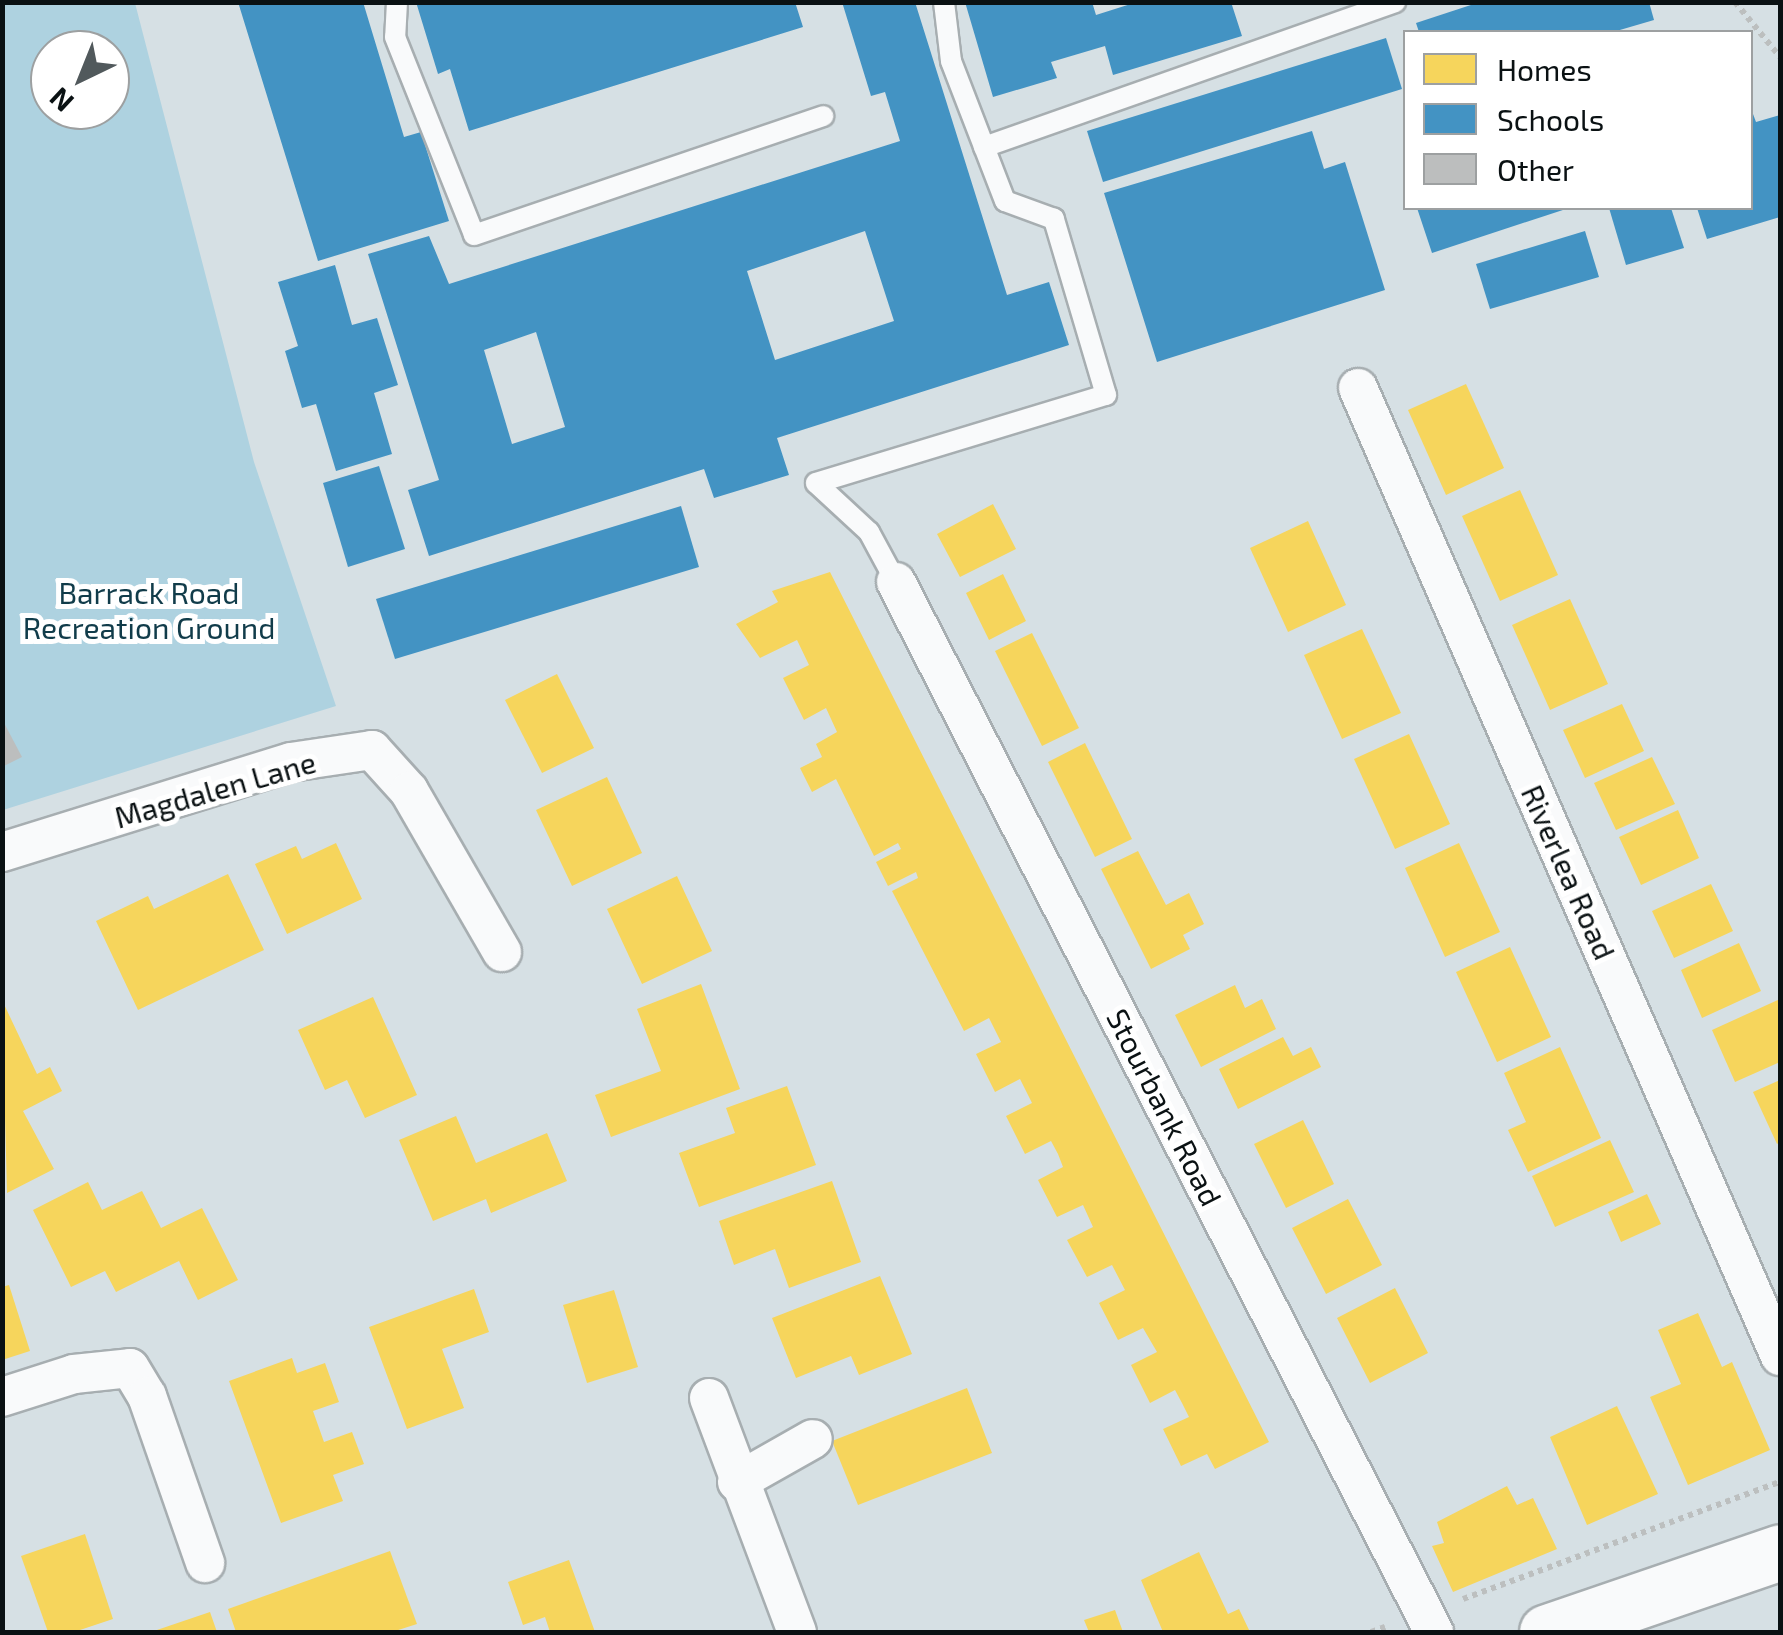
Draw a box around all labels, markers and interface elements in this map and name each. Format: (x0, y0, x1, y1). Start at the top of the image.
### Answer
north arrow (30, 30, 130, 130)
legend (1403, 30, 1753, 210)
text: Homes (1497, 51, 1592, 87)
text: N (42, 81, 80, 120)
text: Schools (1497, 101, 1604, 137)
text: Other (1497, 151, 1574, 187)
park label: Barrack Road Recreation Ground (23, 574, 275, 644)
street label: Magdalen Lane (110, 743, 320, 835)
street label: Riverlea Road (1515, 779, 1623, 965)
street label: Stourbank Road (1100, 1002, 1230, 1212)

